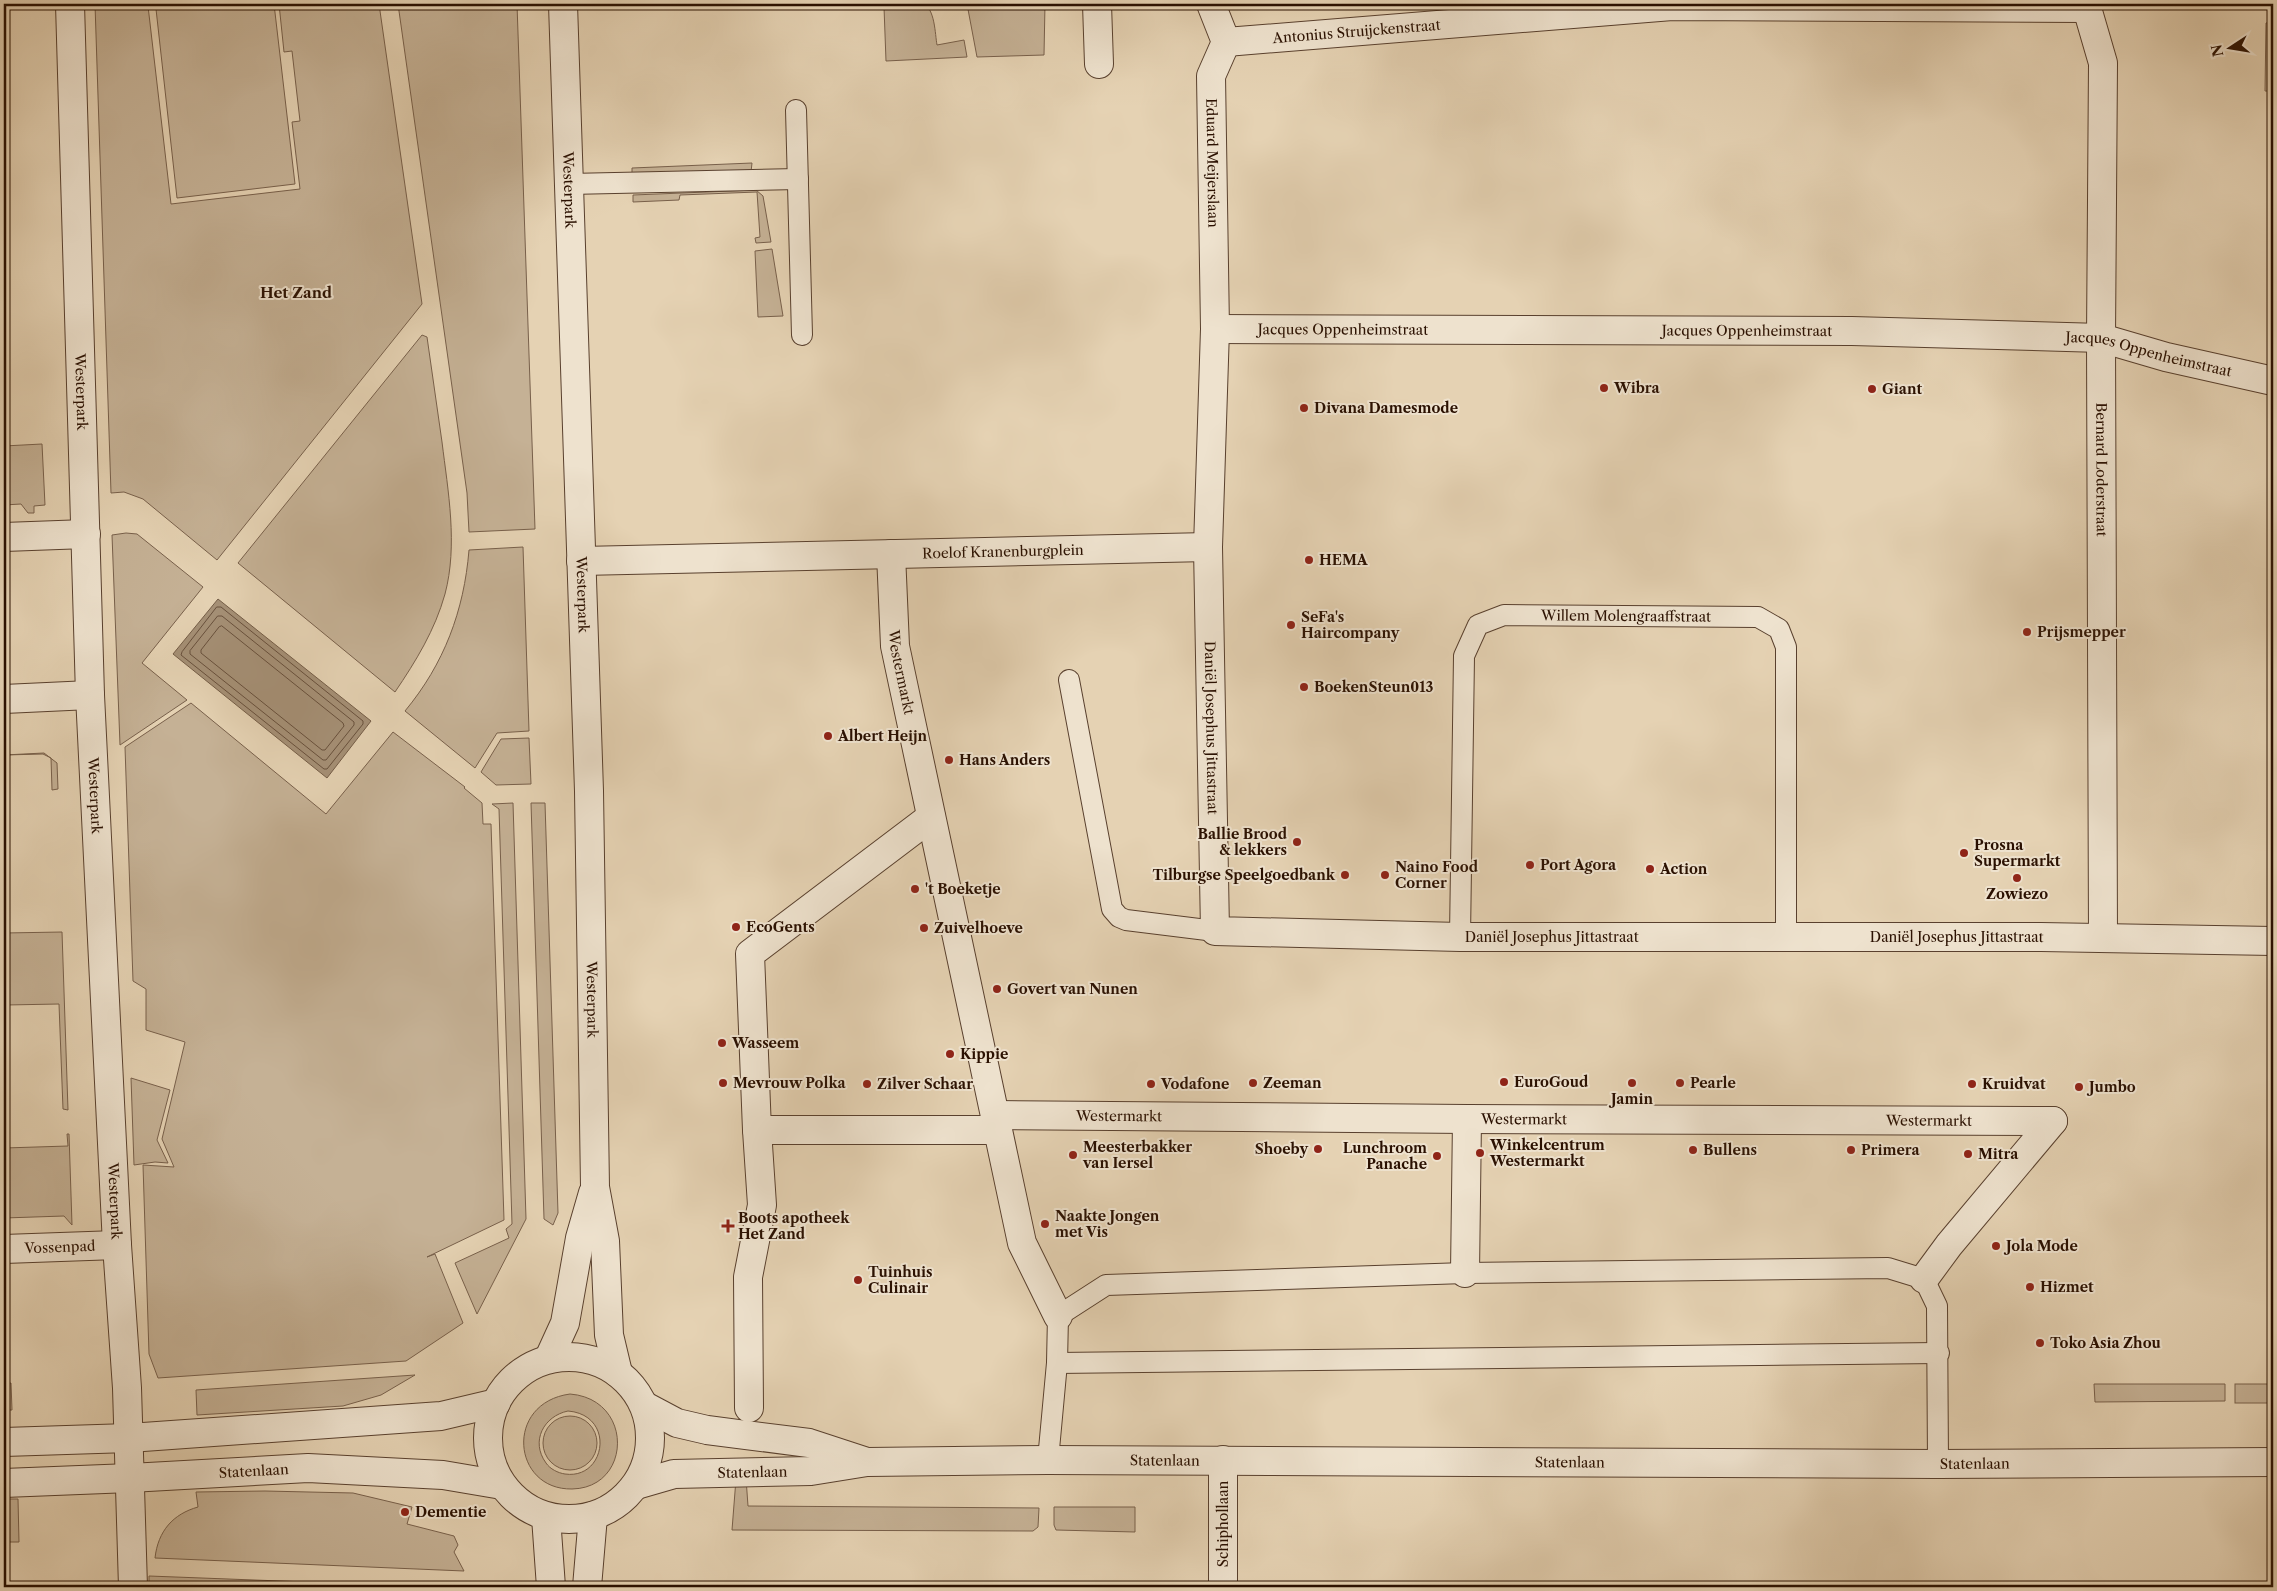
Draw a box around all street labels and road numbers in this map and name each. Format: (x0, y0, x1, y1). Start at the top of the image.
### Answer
street label: Antonius Struijckenstraat (1271, 16, 1441, 47)
street label: Eduard Meijerslaan (1202, 98, 1222, 228)
street label: Westerpark (559, 150, 579, 229)
street label: Jacques Oppenheimstraat (1256, 320, 1428, 339)
street label: Jacques Oppenheimstraat (1660, 321, 1832, 340)
street label: Jacques Oppenheimstraat (2063, 328, 2234, 381)
street label: Westerpark (71, 352, 91, 431)
street label: Bernard Loderstraat (2092, 402, 2111, 537)
street label: Roelof Kranenburgplein (922, 541, 1084, 562)
street label: Westerpark (572, 555, 593, 634)
street label: Willem Molengraaffstraat (1540, 606, 1711, 626)
street label: Westermarkt (885, 629, 918, 716)
street label: Daniël Josephus Jittastraat (1201, 641, 1222, 815)
street label: Westerpark (84, 756, 106, 835)
street label: Daniël Josephus Jittastraat (1465, 928, 1639, 946)
street label: Daniël Josephus Jittastraat (1870, 928, 2044, 946)
street label: Westerpark (583, 960, 602, 1039)
street label: Westermarkt (1075, 1107, 1162, 1125)
street label: Westermarkt (1480, 1110, 1567, 1128)
street label: Westermarkt (1885, 1111, 1972, 1130)
street label: Westerpark (104, 1161, 126, 1241)
street label: Vossenpad (23, 1237, 96, 1257)
street label: Statenlaan (1130, 1451, 1200, 1470)
street label: Statenlaan (1535, 1453, 1605, 1472)
street label: Statenlaan (1940, 1455, 2010, 1473)
street label: Statenlaan (218, 1460, 289, 1482)
street label: Statenlaan (717, 1463, 788, 1482)
street label: Schiphollaan (1214, 1480, 1232, 1567)

